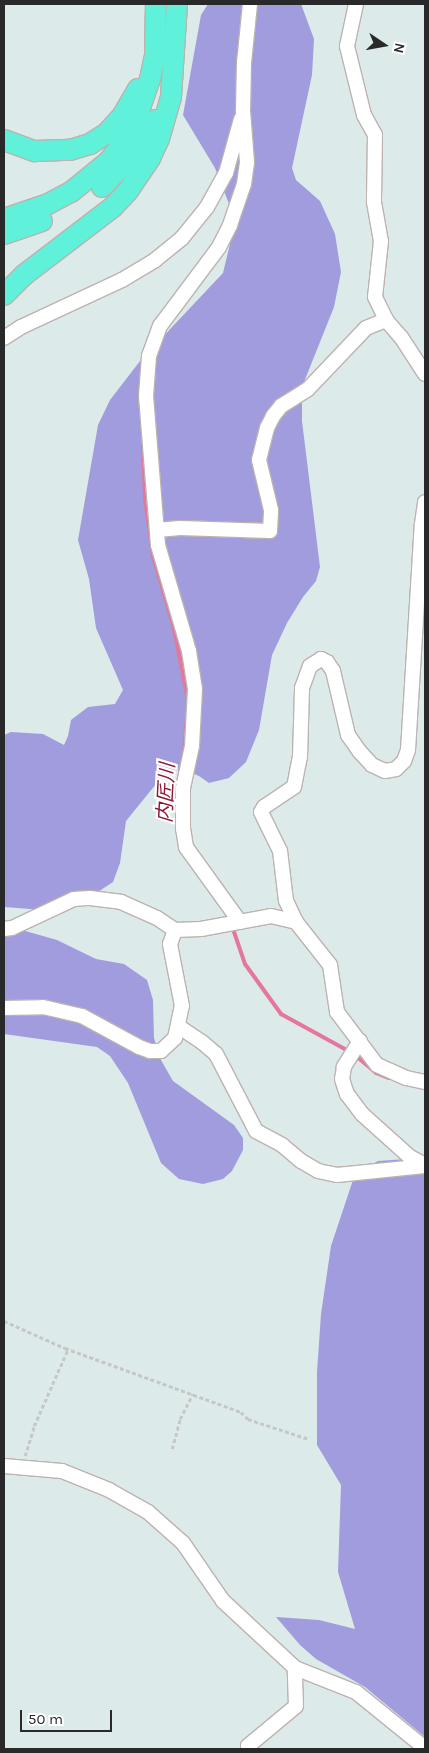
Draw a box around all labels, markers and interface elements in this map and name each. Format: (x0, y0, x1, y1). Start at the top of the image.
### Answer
north arrow (359, 20, 409, 70)
text: N (390, 42, 409, 55)
water label: 内匠川 (152, 762, 180, 824)
scale bar (22, 1700, 115, 1732)
text: 50 m (28, 1710, 63, 1728)

